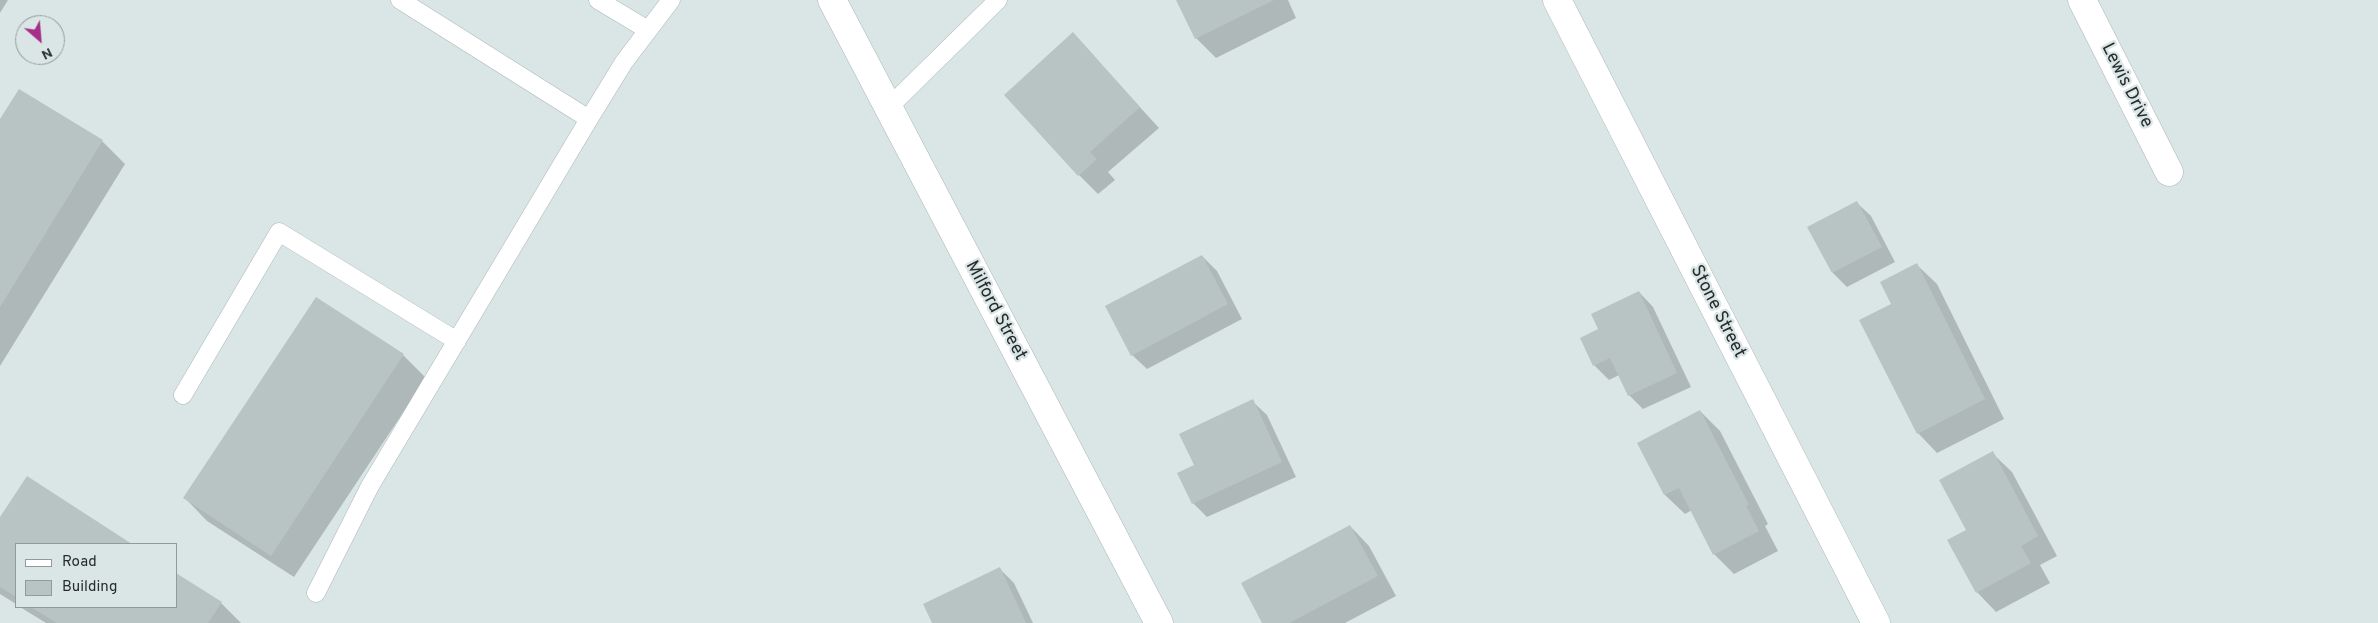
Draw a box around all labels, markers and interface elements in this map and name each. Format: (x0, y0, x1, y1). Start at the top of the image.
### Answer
north arrow (15, 15, 65, 65)
street label: Lewis Drive (2095, 40, 2157, 132)
text: N (38, 43, 55, 63)
street label: Milford Street (960, 257, 1030, 365)
street label: Stone Street (1684, 262, 1750, 362)
legend (15, 543, 178, 608)
text: Road (62, 553, 97, 572)
text: Building (62, 578, 117, 597)

